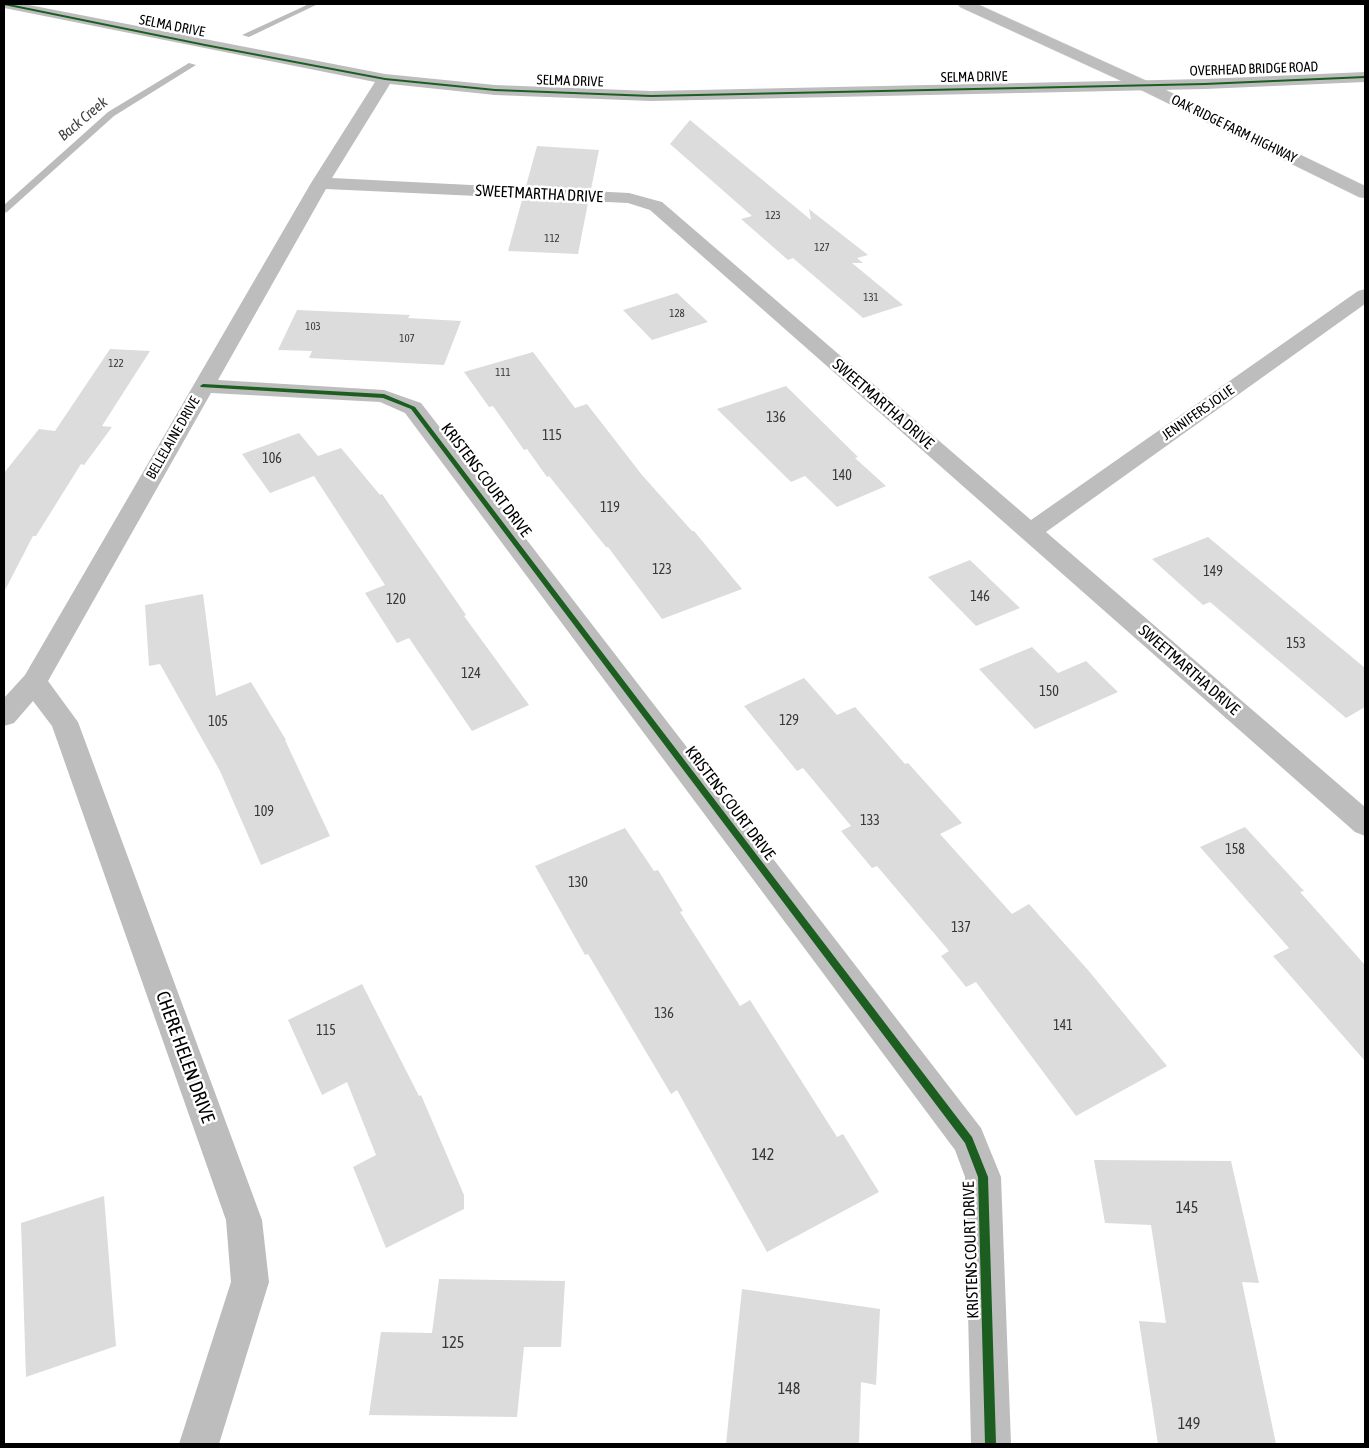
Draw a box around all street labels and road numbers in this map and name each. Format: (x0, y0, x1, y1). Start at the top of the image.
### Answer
street label: SELMA DRIVE (138, 11, 206, 41)
street label: OVERHEAD BRIDGE ROAD (1189, 58, 1319, 80)
street label: SELMA DRIVE (941, 68, 1007, 86)
street label: SELMA DRIVE (536, 71, 604, 91)
street label: OAK RIDGE FARM HIGHWAY (1168, 91, 1300, 167)
street label: SWEETMARTHA DRIVE (475, 181, 603, 207)
street label: SWEETMARTHA DRIVE (829, 355, 937, 453)
street label: JENNIFERS JOLIE (1159, 382, 1237, 444)
street label: BELLELAINE DRIVE (143, 394, 203, 482)
street label: KRISTENS COURT DRIVE (437, 419, 535, 541)
street label: SWEETMARTHA DRIVE (1135, 621, 1243, 719)
street label: KRISTENS COURT DRIVE (681, 742, 779, 864)
street label: CHERE HELEN DRIVE (151, 988, 219, 1126)
street label: KRISTENS COURT DRIVE (959, 1181, 983, 1319)

